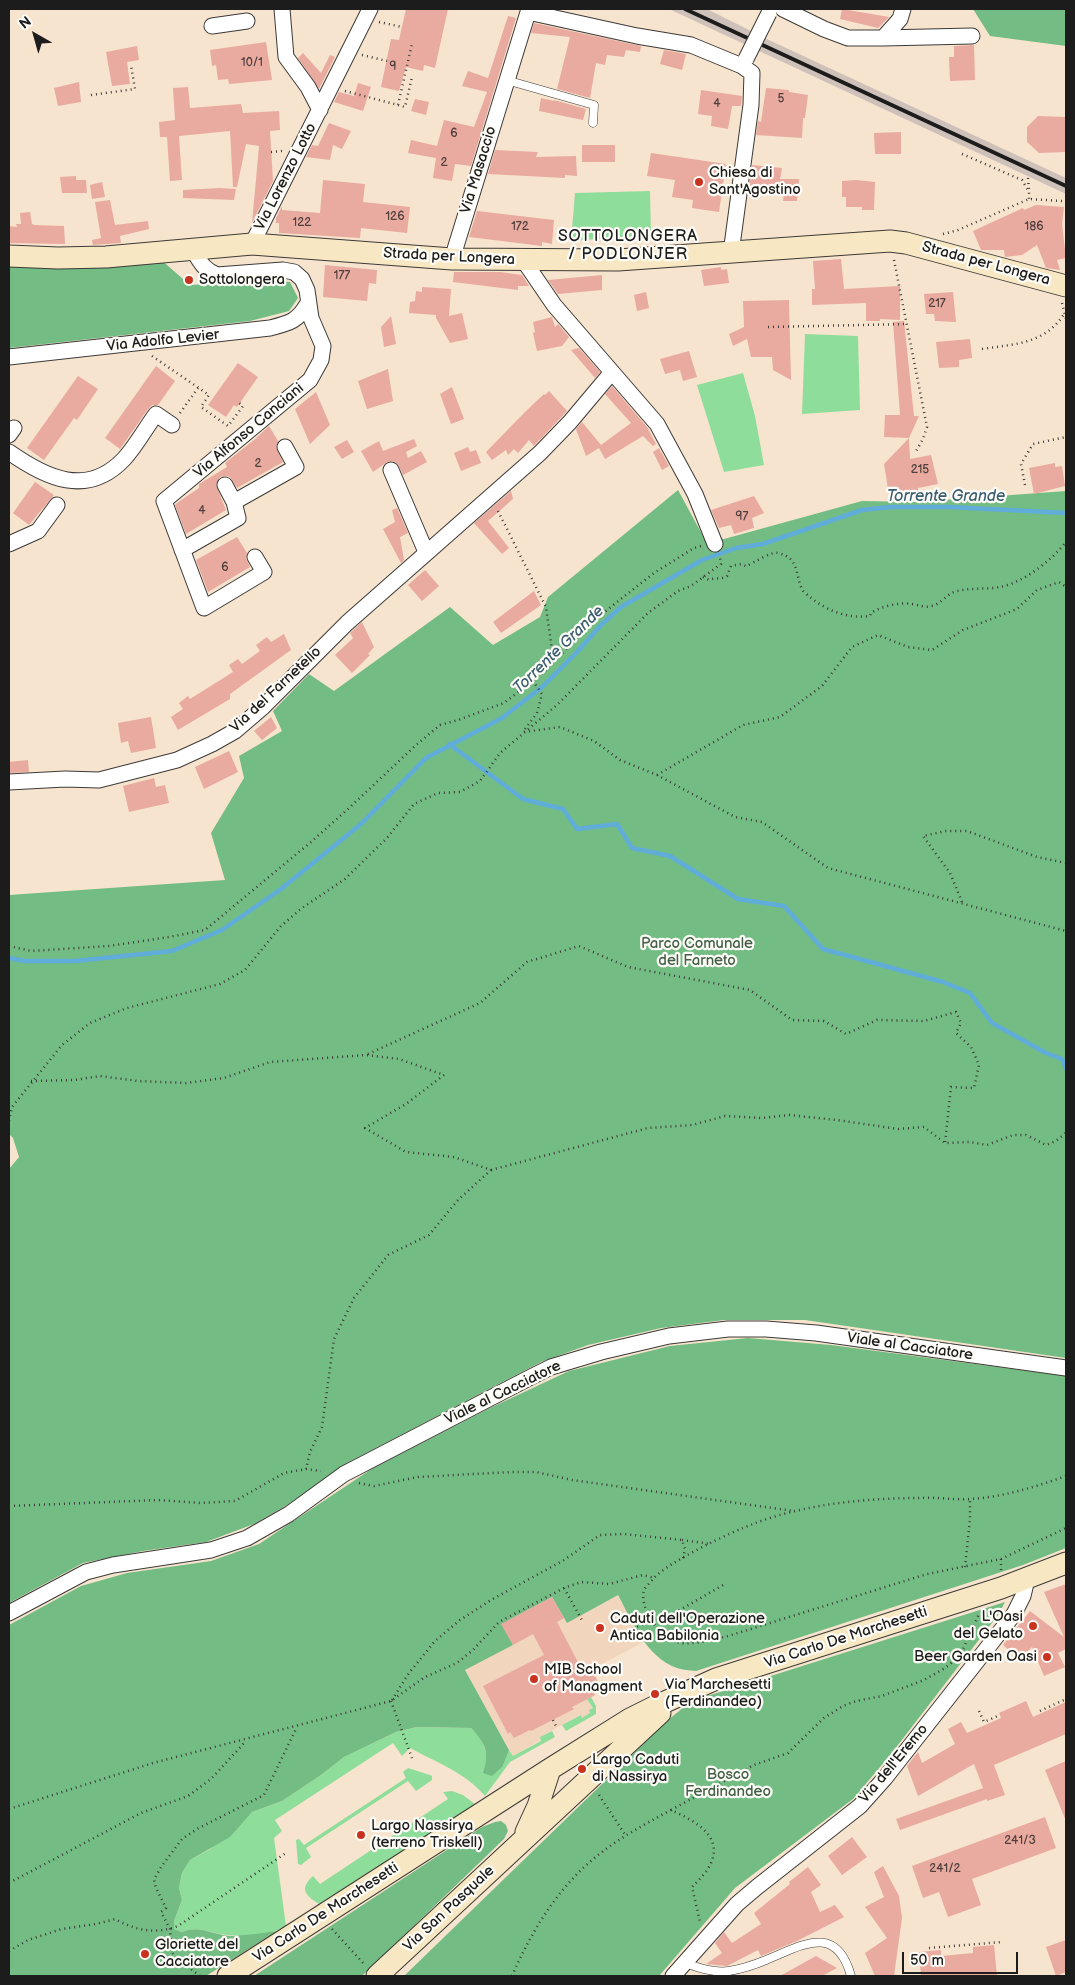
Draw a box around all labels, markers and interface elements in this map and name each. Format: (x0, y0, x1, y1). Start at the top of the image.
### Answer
north arrow (10, 10, 60, 60)
text: N (16, 13, 35, 33)
house number: 10/1 (241, 56, 263, 70)
house number: 9 (390, 60, 396, 74)
house number: 5 (778, 92, 784, 106)
house number: 4 (713, 97, 721, 111)
street label: Via Lorenzo Lotto (251, 120, 321, 234)
street label: Via Masaccio (457, 124, 501, 216)
house number: 6 (450, 127, 458, 141)
house number: 2 (440, 156, 448, 170)
place label: Chiesa di Sant'Agostino (709, 164, 801, 199)
marker: Chiesa di Sant'Agostino (693, 176, 705, 188)
house number: 126 (385, 210, 405, 224)
house number: 122 (293, 216, 311, 230)
house number: 172 (511, 220, 529, 234)
house number: 186 (1025, 220, 1043, 234)
district label: SOTTOLONGERA / PODLONJER (556, 227, 700, 265)
street label: Strada per Longera (920, 238, 1052, 290)
street label: Strada per Longera (383, 245, 515, 269)
house number: 177 (334, 269, 350, 283)
place label: Sottolongera (199, 271, 285, 289)
marker: Sottolongera (183, 274, 195, 286)
house number: 217 (928, 297, 946, 311)
street label: Via Adolfo Levier (106, 326, 220, 356)
street label: Via Alfonso Canciani (190, 380, 308, 482)
house number: 2 (254, 457, 262, 471)
house number: 215 (911, 463, 929, 477)
water label: Torrente Grande (887, 487, 1005, 507)
house number: 4 (198, 504, 206, 518)
house number: 97 (736, 510, 748, 524)
house number: 6 (221, 561, 229, 575)
water label: Torrente Grande (510, 602, 608, 698)
street label: Via del Farnetello (227, 643, 325, 737)
park label: Parco Comunale del Farneto (641, 935, 753, 970)
street label: Viale al Cacciatore (846, 1329, 974, 1365)
street label: Viale al Cacciatore (442, 1357, 564, 1429)
street label: Via Carlo De Marchesetti (762, 1603, 930, 1673)
place label: L'Oasi del Gelato (954, 1608, 1023, 1643)
place label: Caduti dell'Operazione Antica Babilonia (610, 1610, 765, 1645)
marker: L'Oasi del Gelato (1027, 1620, 1039, 1632)
marker: Caduti dell'Operazione Antica Babilonia (594, 1622, 606, 1634)
place label: Beer Garden Oasi (914, 1648, 1037, 1666)
marker: Beer Garden Oasi (1041, 1651, 1053, 1663)
place label: MIB School of Managment (544, 1661, 643, 1696)
marker: MIB School of Managment (528, 1673, 540, 1685)
place label: Via Marchesetti (Ferdinandeo) (665, 1676, 771, 1711)
marker: Via Marchesetti (Ferdinandeo) (649, 1688, 661, 1700)
street label: Via dell'Eremo (856, 1721, 932, 1807)
place label: Largo Caduti di Nassirya (592, 1751, 679, 1786)
marker: Largo Caduti di Nassirya (576, 1763, 588, 1775)
park label: Bosco Ferdinandeo (685, 1766, 771, 1801)
place label: Largo Nassirya (terreno Triskell) (371, 1817, 483, 1852)
marker: Largo Nassirya (terreno Triskell) (355, 1829, 367, 1841)
house number: 241/3 (1004, 1834, 1036, 1848)
street label: Via Carlo De Marchesetti (250, 1859, 402, 1967)
street label: Via San Pasquale (400, 1862, 498, 1956)
house number: 241/2 (929, 1862, 961, 1876)
place label: Gloriette del Cacciatore (155, 1936, 238, 1971)
scale bar (905, 1942, 1021, 1974)
marker: Gloriette del Cacciatore (139, 1948, 151, 1960)
text: 50 m (910, 1951, 944, 1970)

